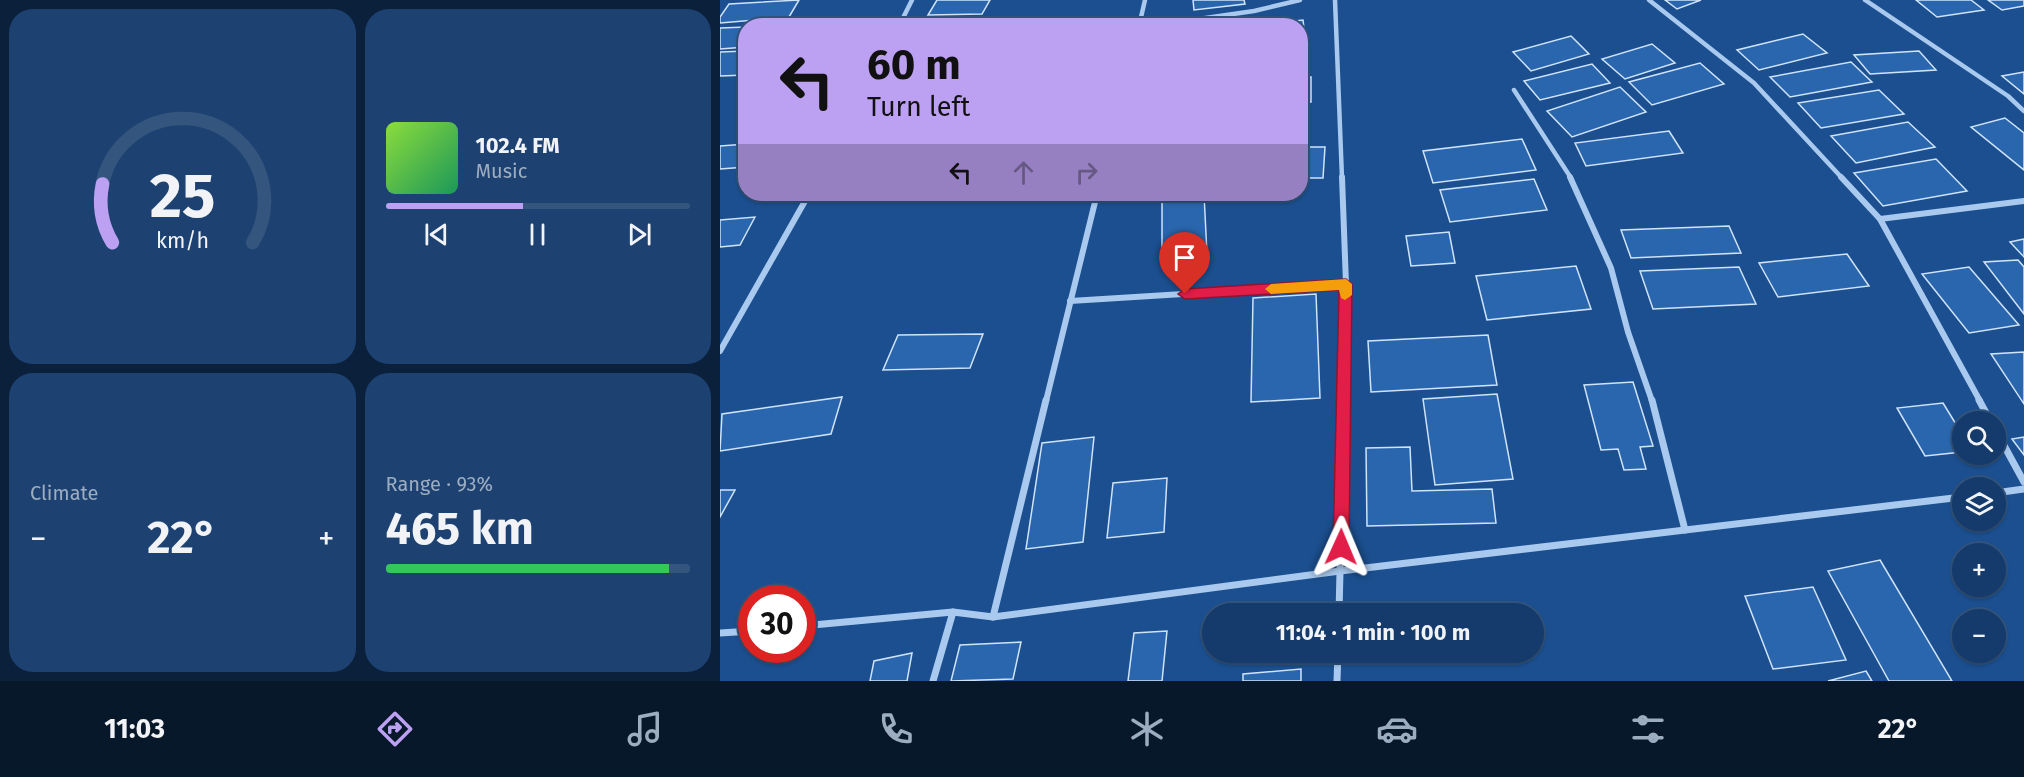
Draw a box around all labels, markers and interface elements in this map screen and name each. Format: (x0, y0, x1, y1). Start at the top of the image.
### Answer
text: 60 m (867, 40, 961, 90)
icon: left (768, 42, 846, 120)
text: Turn left (867, 91, 970, 123)
text: 102.4 FM (476, 132, 560, 159)
icon: left (944, 156, 977, 189)
icon: ahead (1007, 156, 1040, 189)
icon: right (1070, 156, 1103, 189)
text: Music (476, 159, 527, 183)
text: 25 (149, 160, 215, 235)
icon: previous (420, 218, 453, 251)
icon: pause (521, 218, 554, 251)
icon: next (623, 218, 656, 251)
text: km/h (156, 229, 209, 255)
pin (1159, 232, 1210, 294)
icon: arrive (1168, 241, 1201, 274)
map controls (1952, 411, 2006, 663)
button: search (1952, 411, 2006, 465)
text: Range · 93% (386, 472, 493, 496)
button: layers (1952, 477, 2006, 531)
text: Climate (30, 481, 98, 505)
text: 465 km (386, 502, 534, 556)
text: 22° (147, 511, 217, 565)
position arrow (1309, 515, 1373, 579)
text: − (30, 519, 47, 559)
text: + (318, 519, 334, 559)
button: + (1952, 543, 2006, 597)
speed limit sign: 30 (738, 585, 816, 663)
button: − (1952, 609, 2006, 663)
text: 11:04 · 1 min · 100 m (1276, 619, 1470, 646)
icon: directions (374, 708, 416, 750)
icon: music (624, 708, 666, 750)
icon: phone (875, 708, 917, 750)
icon: climate (1126, 708, 1168, 750)
icon: car (1376, 708, 1418, 750)
icon: filters (1627, 708, 1669, 750)
text: 11:03 (104, 713, 165, 745)
text: 22° (1878, 713, 1920, 745)

